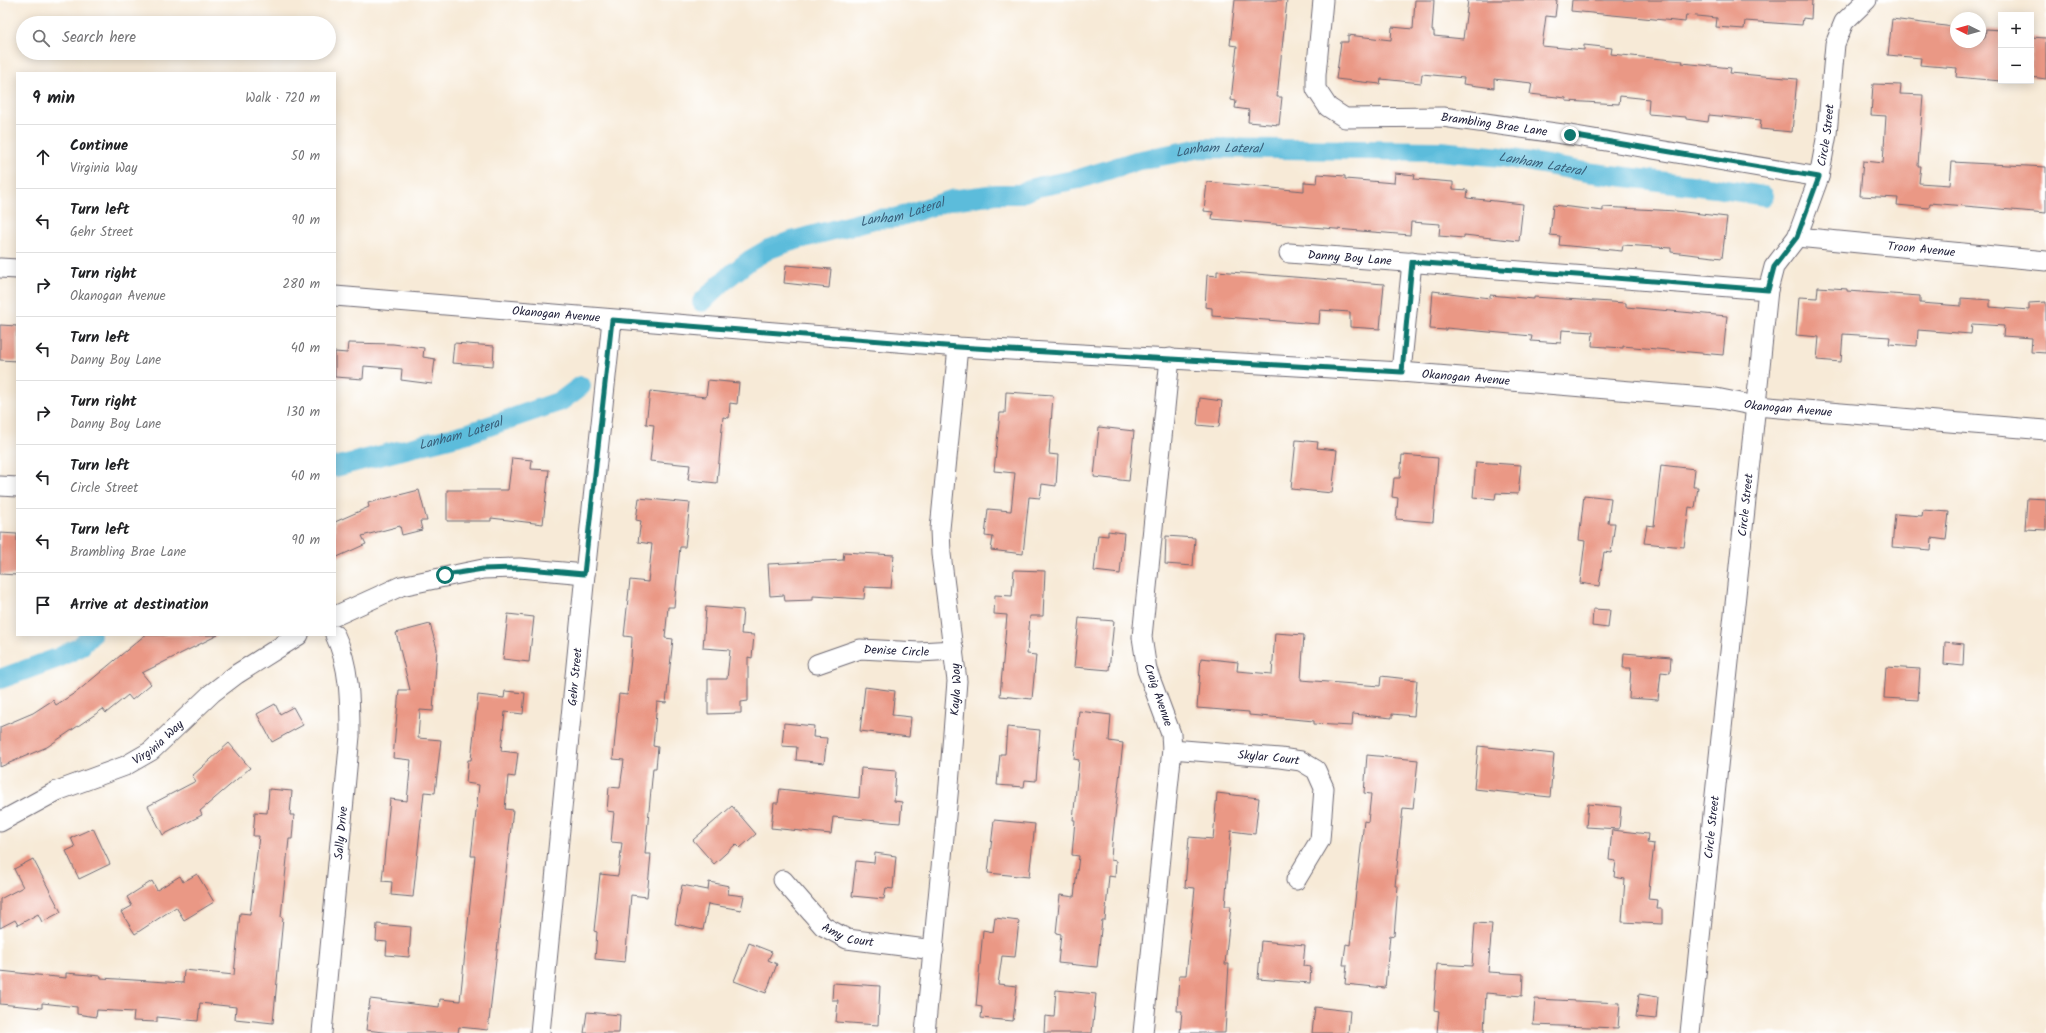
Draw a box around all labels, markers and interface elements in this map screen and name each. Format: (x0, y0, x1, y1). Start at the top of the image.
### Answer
north arrow (1950, 12, 1986, 48)
map controls (1998, 12, 2034, 84)
button: + (1998, 12, 2034, 48)
search box (16, 16, 336, 60)
text: Search here (62, 26, 136, 50)
icon: search (30, 27, 52, 49)
button: − (1998, 48, 2034, 84)
text: 9 min (32, 85, 75, 112)
text: Walk · 720 m (245, 88, 320, 109)
street label: Circle Street (1812, 103, 1839, 168)
street label: Brambling Brae Lane (1440, 107, 1549, 141)
route end (1561, 126, 1579, 144)
text: Continue (70, 134, 128, 158)
water label: Lanham Lateral (1174, 137, 1265, 163)
icon: ahead (32, 146, 54, 168)
text: 50 m (291, 146, 320, 167)
water label: Lanham Lateral (1497, 146, 1589, 183)
text: Virginia Way (70, 158, 137, 179)
water label: Lanham Lateral (857, 191, 950, 233)
text: Turn left (70, 198, 130, 222)
icon: left (32, 210, 54, 232)
text: 90 m (292, 210, 320, 231)
text: Gehr Street (70, 222, 133, 243)
street label: Troon Avenue (1887, 236, 1957, 262)
street label: Danny Boy Lane (1307, 245, 1393, 270)
text: Turn right (70, 262, 137, 286)
icon: right (32, 274, 54, 296)
text: 280 m (283, 274, 320, 295)
text: Okanogan Avenue (70, 286, 166, 307)
street label: Okanogan Avenue (511, 301, 602, 327)
text: Turn left (70, 326, 130, 350)
icon: left (32, 338, 54, 360)
text: 40 m (291, 338, 320, 359)
text: Danny Boy Lane (70, 350, 161, 371)
street label: Okanogan Avenue (1421, 364, 1511, 391)
text: Turn right (70, 390, 137, 414)
street label: Okanogan Avenue (1743, 394, 1834, 422)
icon: right (32, 402, 54, 424)
text: 130 m (286, 402, 320, 423)
water label: Lanham Lateral (416, 411, 508, 456)
text: Danny Boy Lane (70, 414, 161, 435)
text: Turn left (70, 454, 130, 478)
icon: left (32, 466, 54, 488)
text: 40 m (291, 466, 320, 487)
street label: Circle Street (1733, 472, 1758, 537)
text: Circle Street (70, 478, 138, 499)
text: Turn left (70, 518, 130, 542)
icon: left (32, 530, 54, 552)
text: 90 m (292, 530, 320, 551)
text: Brambling Brae Lane (70, 542, 186, 563)
route start (436, 566, 454, 584)
text: Arrive at destination (70, 593, 209, 617)
icon: arrive (32, 594, 54, 616)
street label: Denise Circle (863, 640, 930, 662)
street label: Gehr Street (563, 646, 587, 707)
street label: Craig Avenue (1138, 661, 1178, 730)
street label: Kayla Way (945, 662, 967, 716)
street label: Virginia Way (129, 715, 188, 769)
street label: Skylar Court (1237, 745, 1301, 770)
street label: Circle Street (1699, 794, 1724, 859)
street label: Sally Drive (329, 805, 353, 860)
street label: Amy Court (818, 918, 875, 952)

